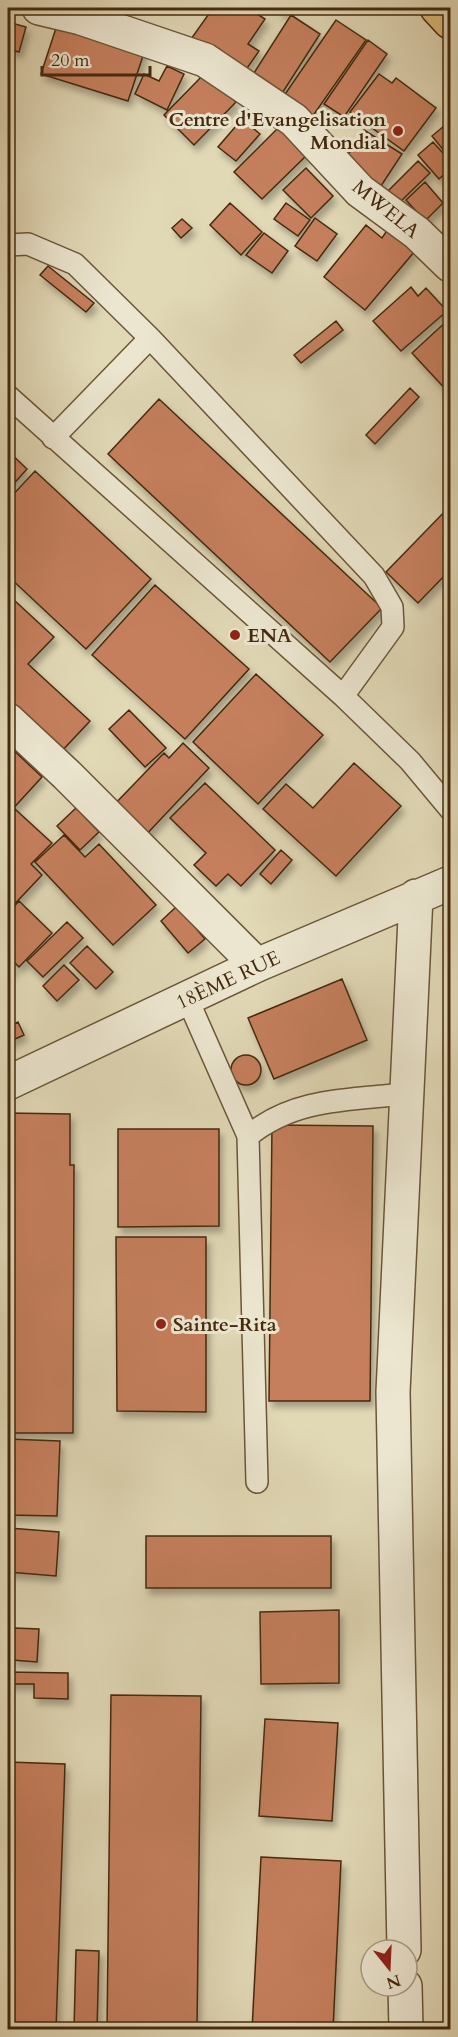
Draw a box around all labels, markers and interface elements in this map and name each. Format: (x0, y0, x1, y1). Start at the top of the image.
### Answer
scale bar (42, 39, 150, 77)
text: 20 m (51, 48, 90, 73)
place label: Centre d'Evangelisation Mondial (169, 106, 386, 156)
marker: Centre d'Evangelisation Mondial (391, 124, 405, 138)
street label: MWELA (347, 173, 426, 245)
place label: ENA (247, 622, 292, 649)
marker: ENA (228, 628, 242, 642)
street label: 18ÈME RUE (172, 944, 284, 1016)
place label: Sainte-Rita (173, 1311, 277, 1338)
marker: Sainte-Rita (154, 1317, 168, 1331)
north arrow (359, 1938, 419, 1998)
text: N (383, 1969, 403, 1994)

